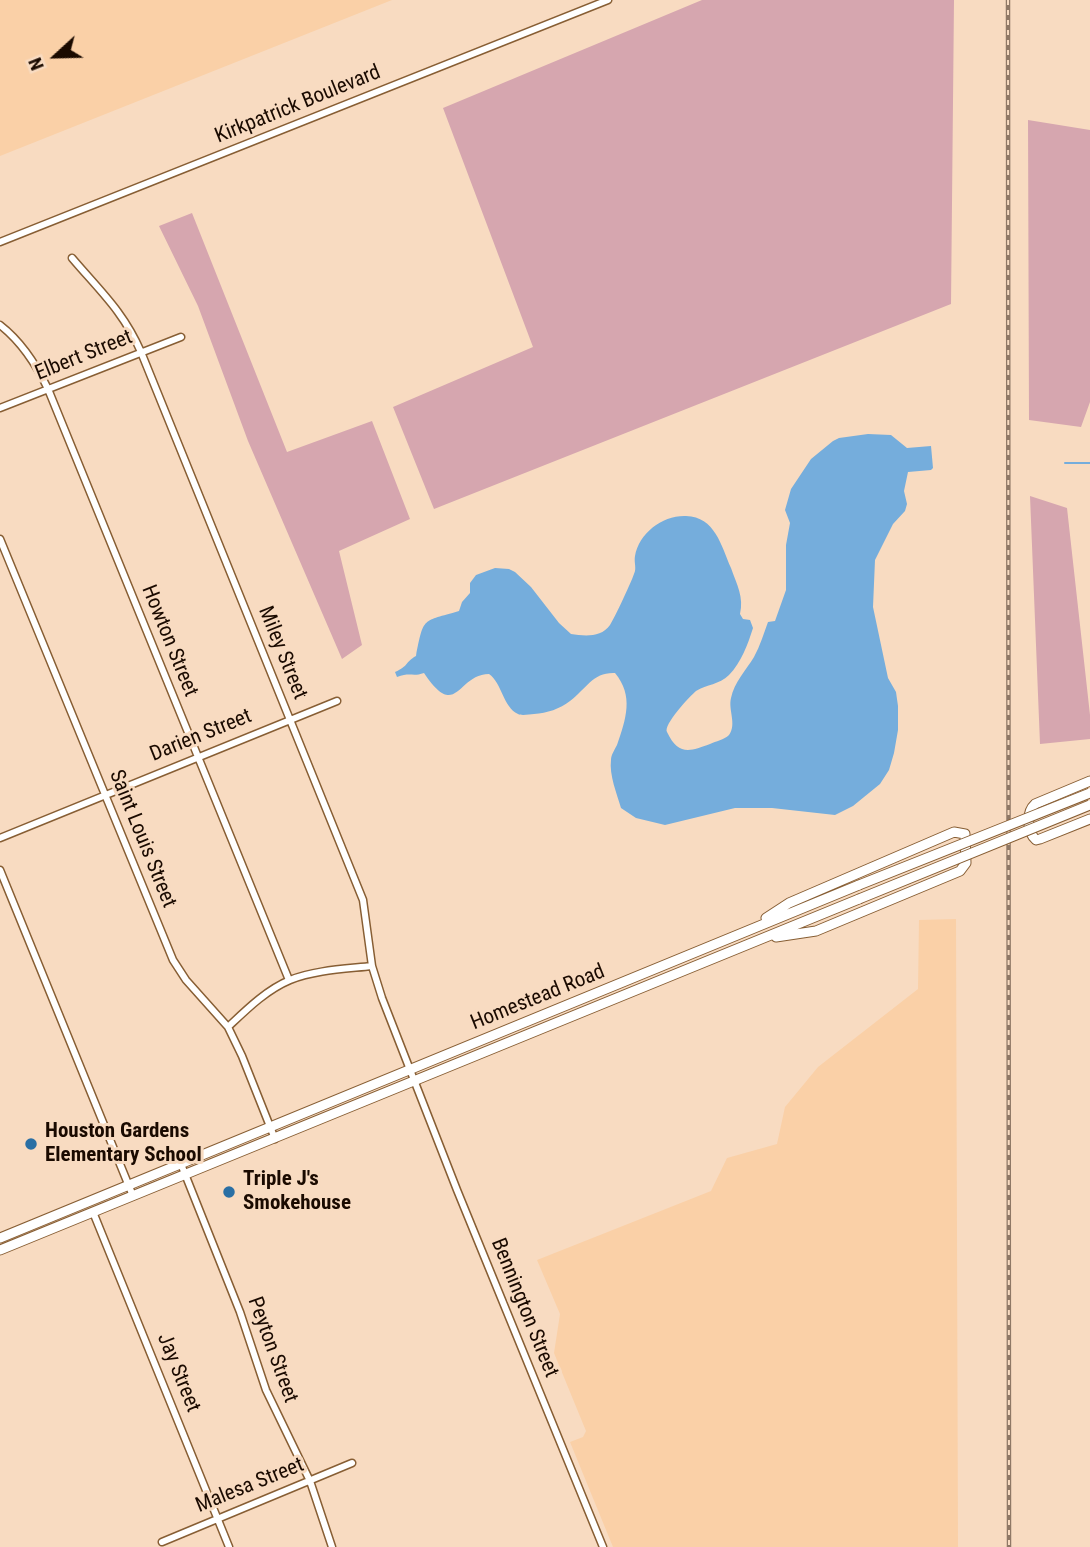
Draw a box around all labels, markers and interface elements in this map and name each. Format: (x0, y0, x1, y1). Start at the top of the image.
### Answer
north arrow (21, 21, 91, 91)
text: N (23, 54, 49, 74)
street label: Kirkpatrick Boulevard (212, 60, 384, 150)
street label: Elbert Street (32, 325, 136, 387)
street label: Howton Street (135, 582, 203, 700)
street label: Miley Street (252, 603, 312, 703)
street label: Darien Street (147, 704, 255, 768)
street label: Saint Louis Street (103, 767, 181, 911)
street label: Homestead Road (467, 960, 609, 1036)
place label: Houston Gardens Elementary School (45, 1119, 202, 1169)
marker: Houston Gardens Elementary School (23, 1136, 39, 1152)
place label: Triple J's Smokehouse (243, 1167, 351, 1217)
marker: Triple J's Smokehouse (221, 1184, 237, 1200)
street label: Bennington Street (485, 1235, 563, 1381)
street label: Peyton Street (241, 1294, 303, 1406)
street label: Jay Street (151, 1330, 205, 1416)
street label: Malesa Street (192, 1453, 308, 1519)

